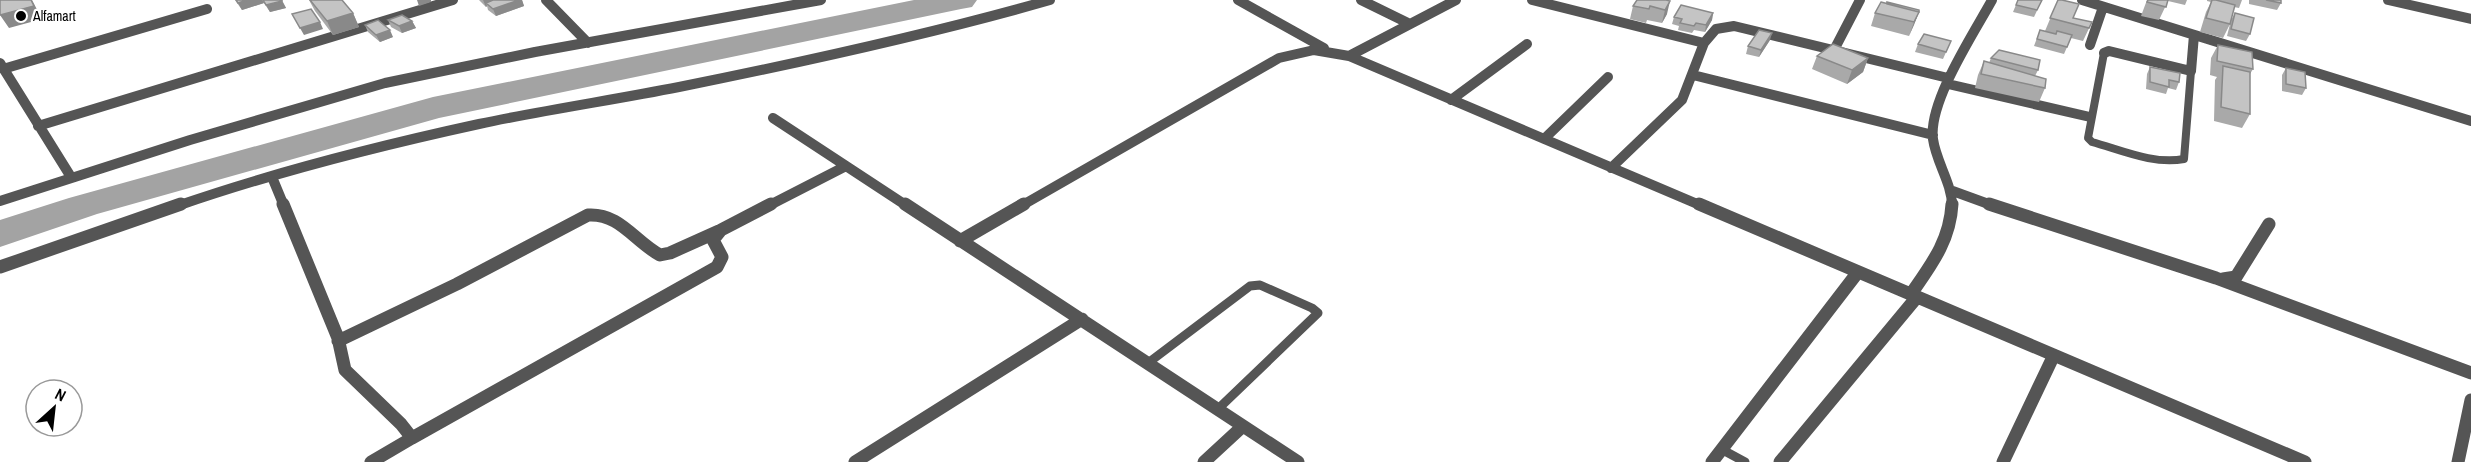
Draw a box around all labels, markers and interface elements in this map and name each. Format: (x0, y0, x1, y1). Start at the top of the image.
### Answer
place label: Alfamart (32, 7, 76, 25)
marker: Alfamart (14, 9, 28, 23)
north arrow (24, 378, 84, 438)
text: N (52, 383, 70, 407)

